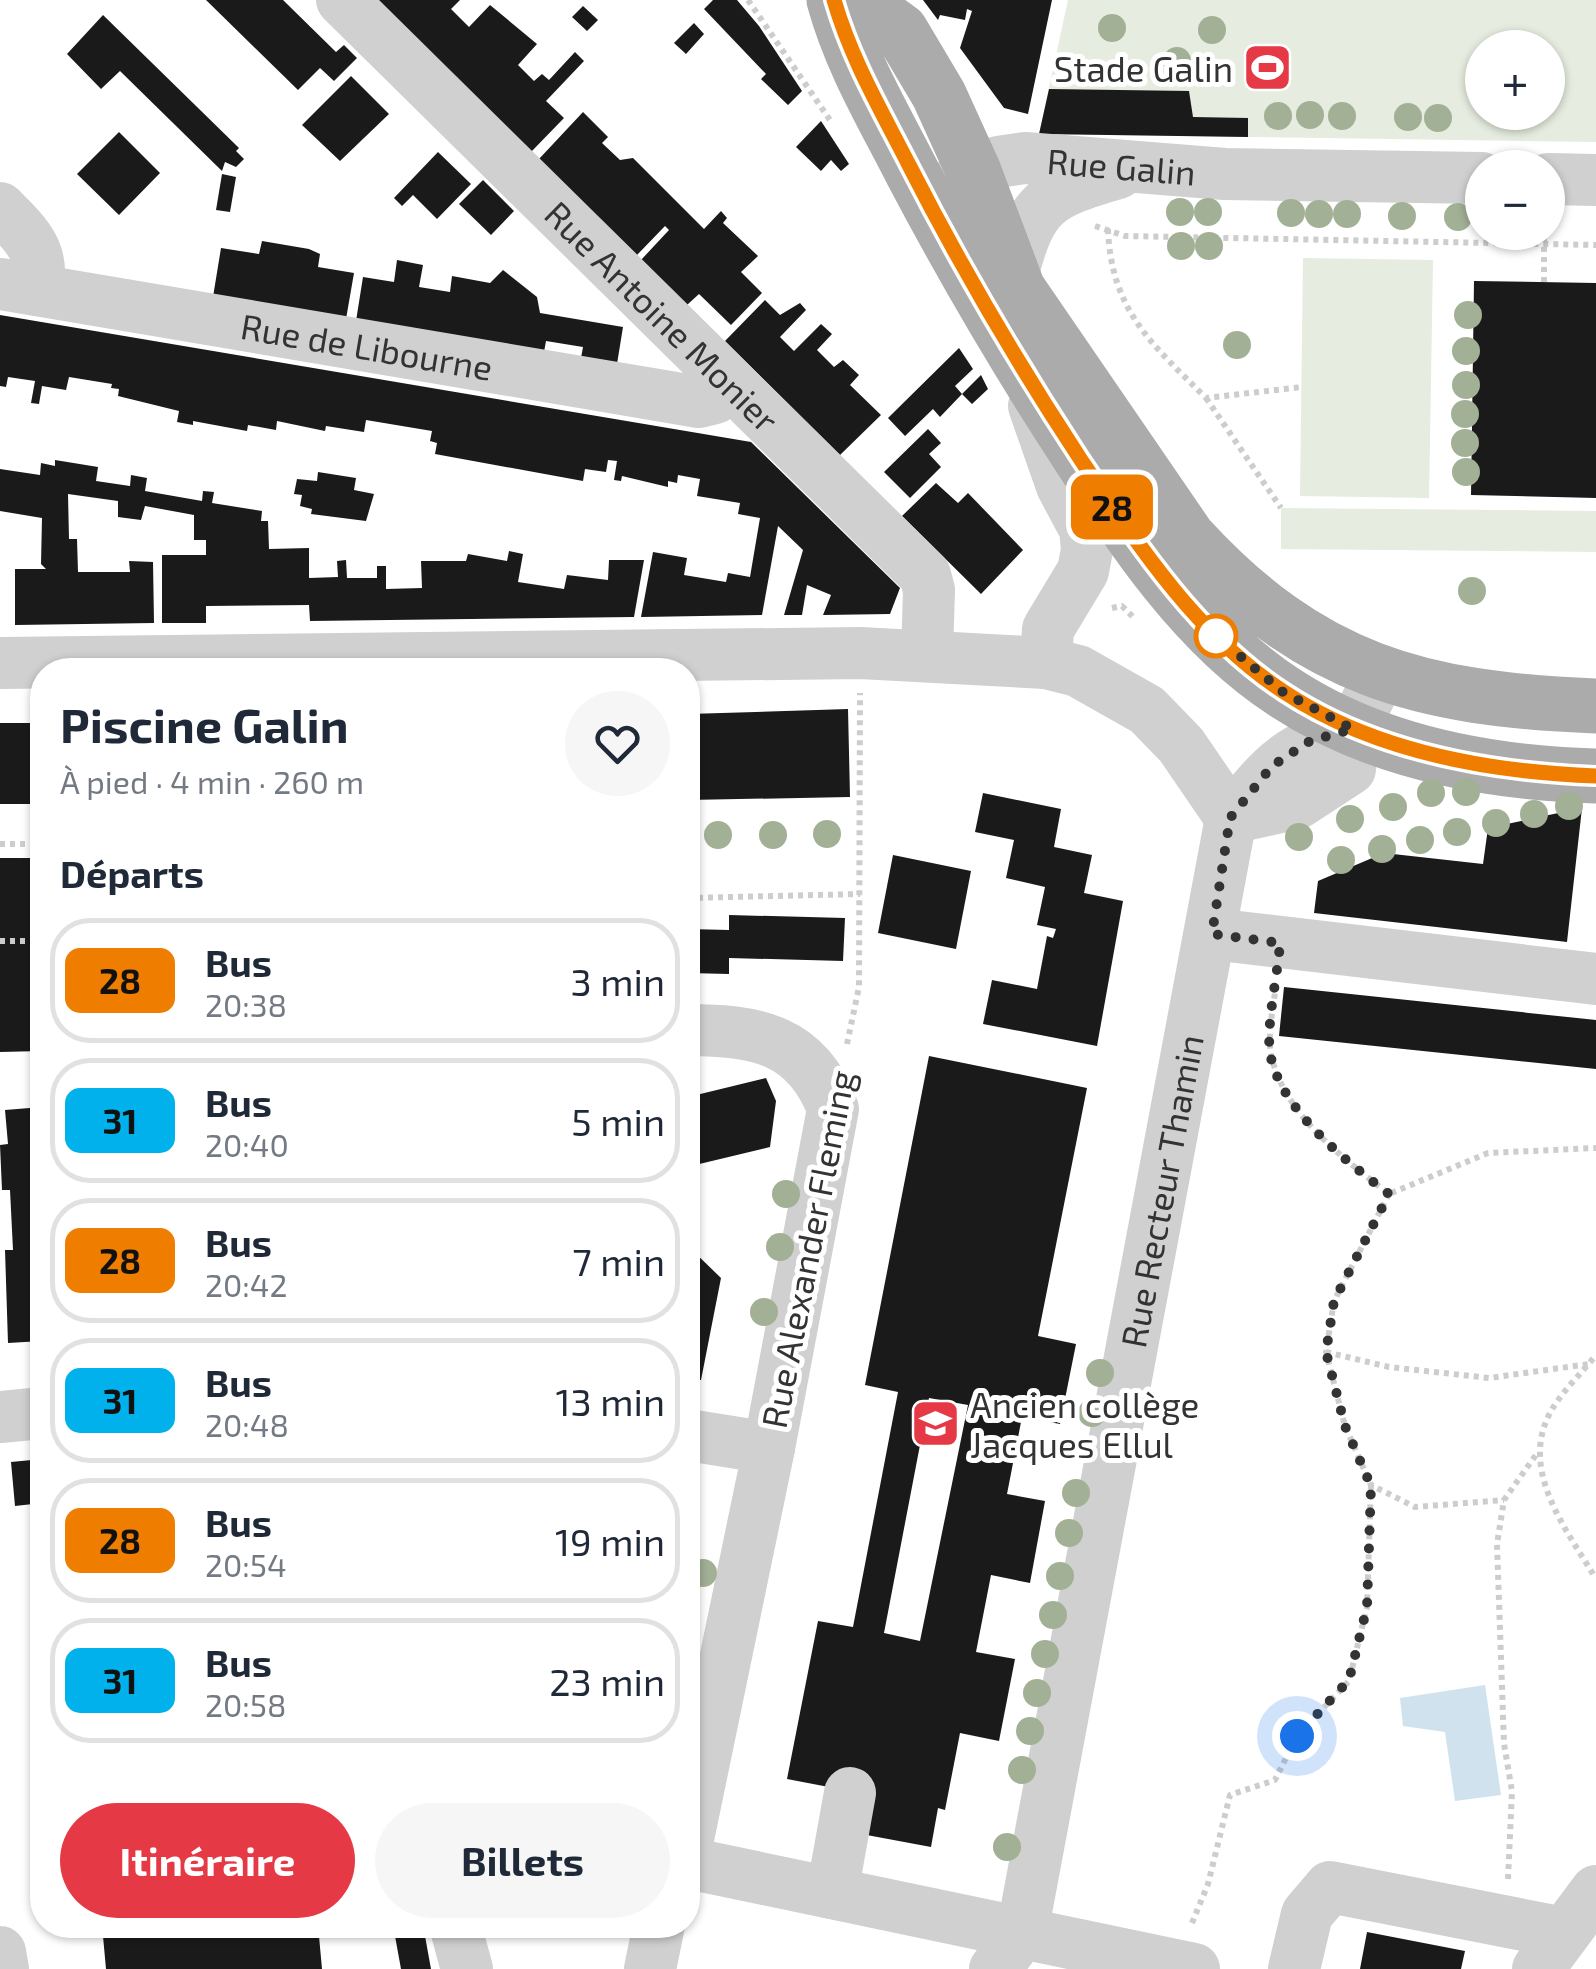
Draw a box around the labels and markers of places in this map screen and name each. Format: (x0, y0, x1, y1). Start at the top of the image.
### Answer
sports icon: Stade Galin (1242, 42, 1294, 94)
place label: Stade Galin (1054, 47, 1233, 89)
unlabelled marker (1195, 615, 1237, 657)
place label: Ancien collège Jacques Ellul (970, 1383, 1199, 1465)
school or university icon: Ancien collège Jacques Ellul (909, 1398, 961, 1450)

